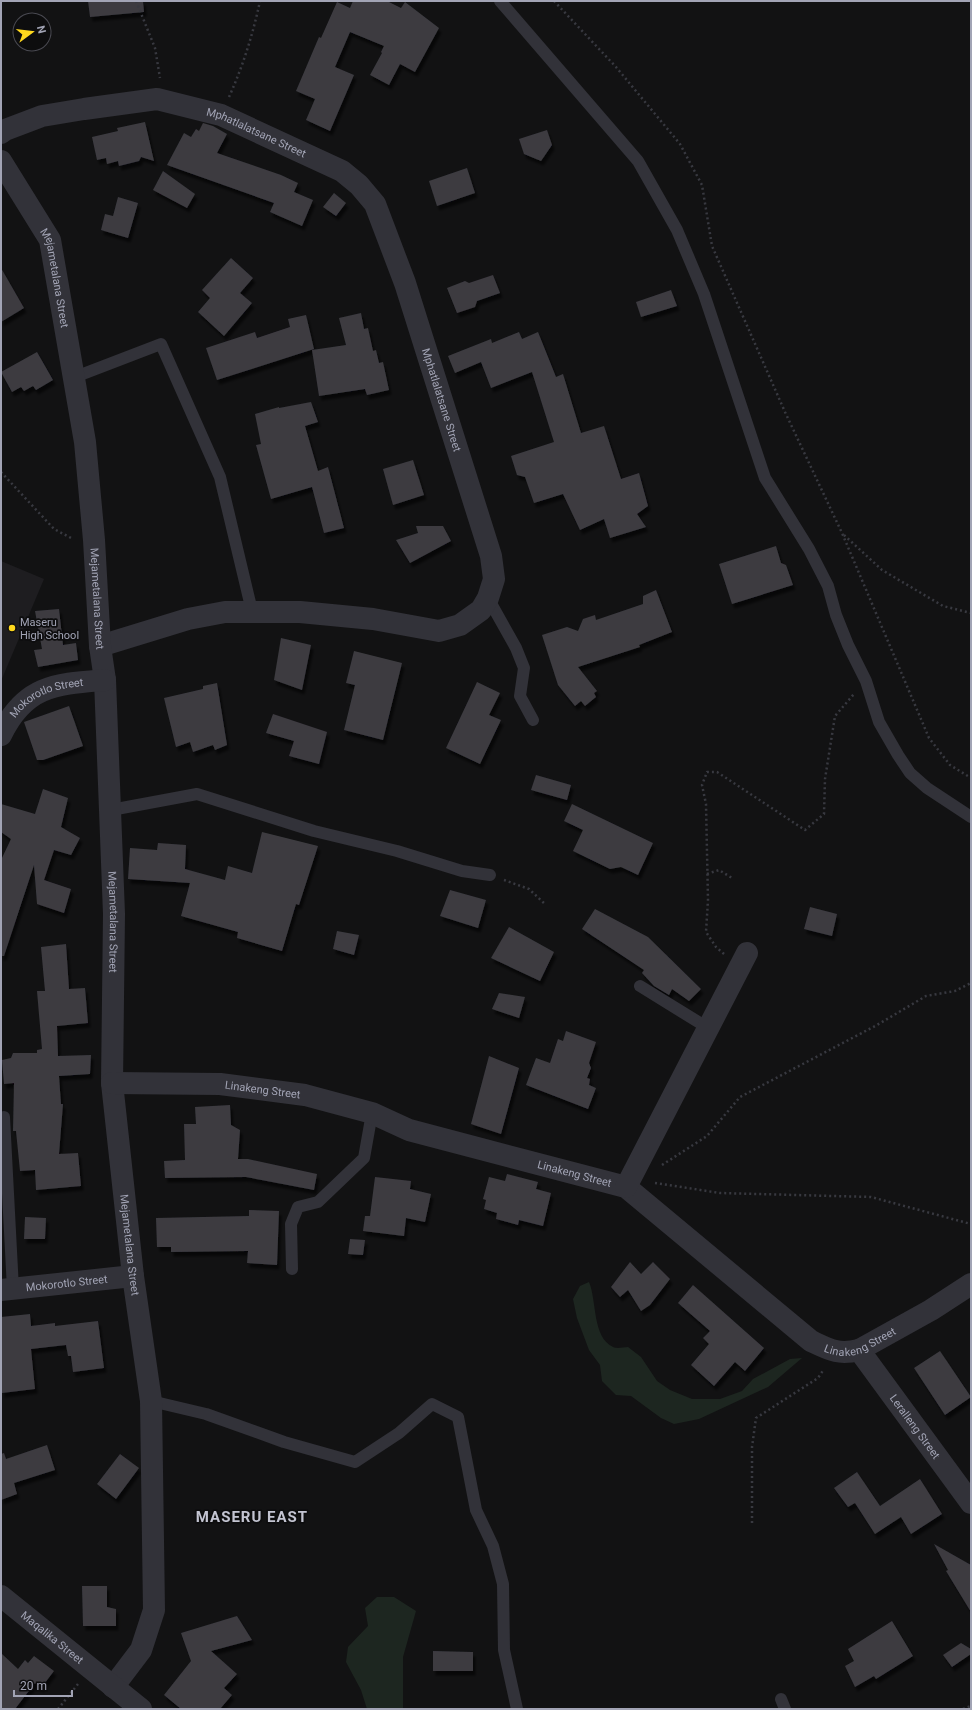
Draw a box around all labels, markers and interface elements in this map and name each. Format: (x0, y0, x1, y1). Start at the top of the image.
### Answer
north arrow (12, 12, 52, 52)
text: N (34, 24, 49, 35)
street label: Mphatlalatsane Street (205, 106, 308, 161)
street label: Mejametalana Street (37, 226, 71, 329)
street label: Mphatlalatsane Street (419, 347, 464, 454)
street label: Mejametalana Street (87, 547, 106, 651)
place label: Maseru High School (20, 616, 79, 642)
marker: Maseru High School (7, 623, 17, 633)
street label: Mokorotlo Street (7, 676, 84, 720)
street label: Mejametalana Street (105, 871, 120, 973)
street label: Linakeng Street (224, 1079, 302, 1101)
street label: Linakeng Street (536, 1158, 613, 1190)
street label: Mejametalana Street (117, 1194, 142, 1297)
street label: Mokorotlo Street (25, 1273, 109, 1294)
street label: Linakeng Street (822, 1325, 899, 1359)
street label: Leralleng Street (887, 1392, 943, 1462)
district label: MASERU EAST (196, 1508, 308, 1526)
street label: Maqalika Street (18, 1609, 86, 1667)
scale bar (14, 1672, 72, 1698)
text: 20 m (20, 1679, 47, 1693)

